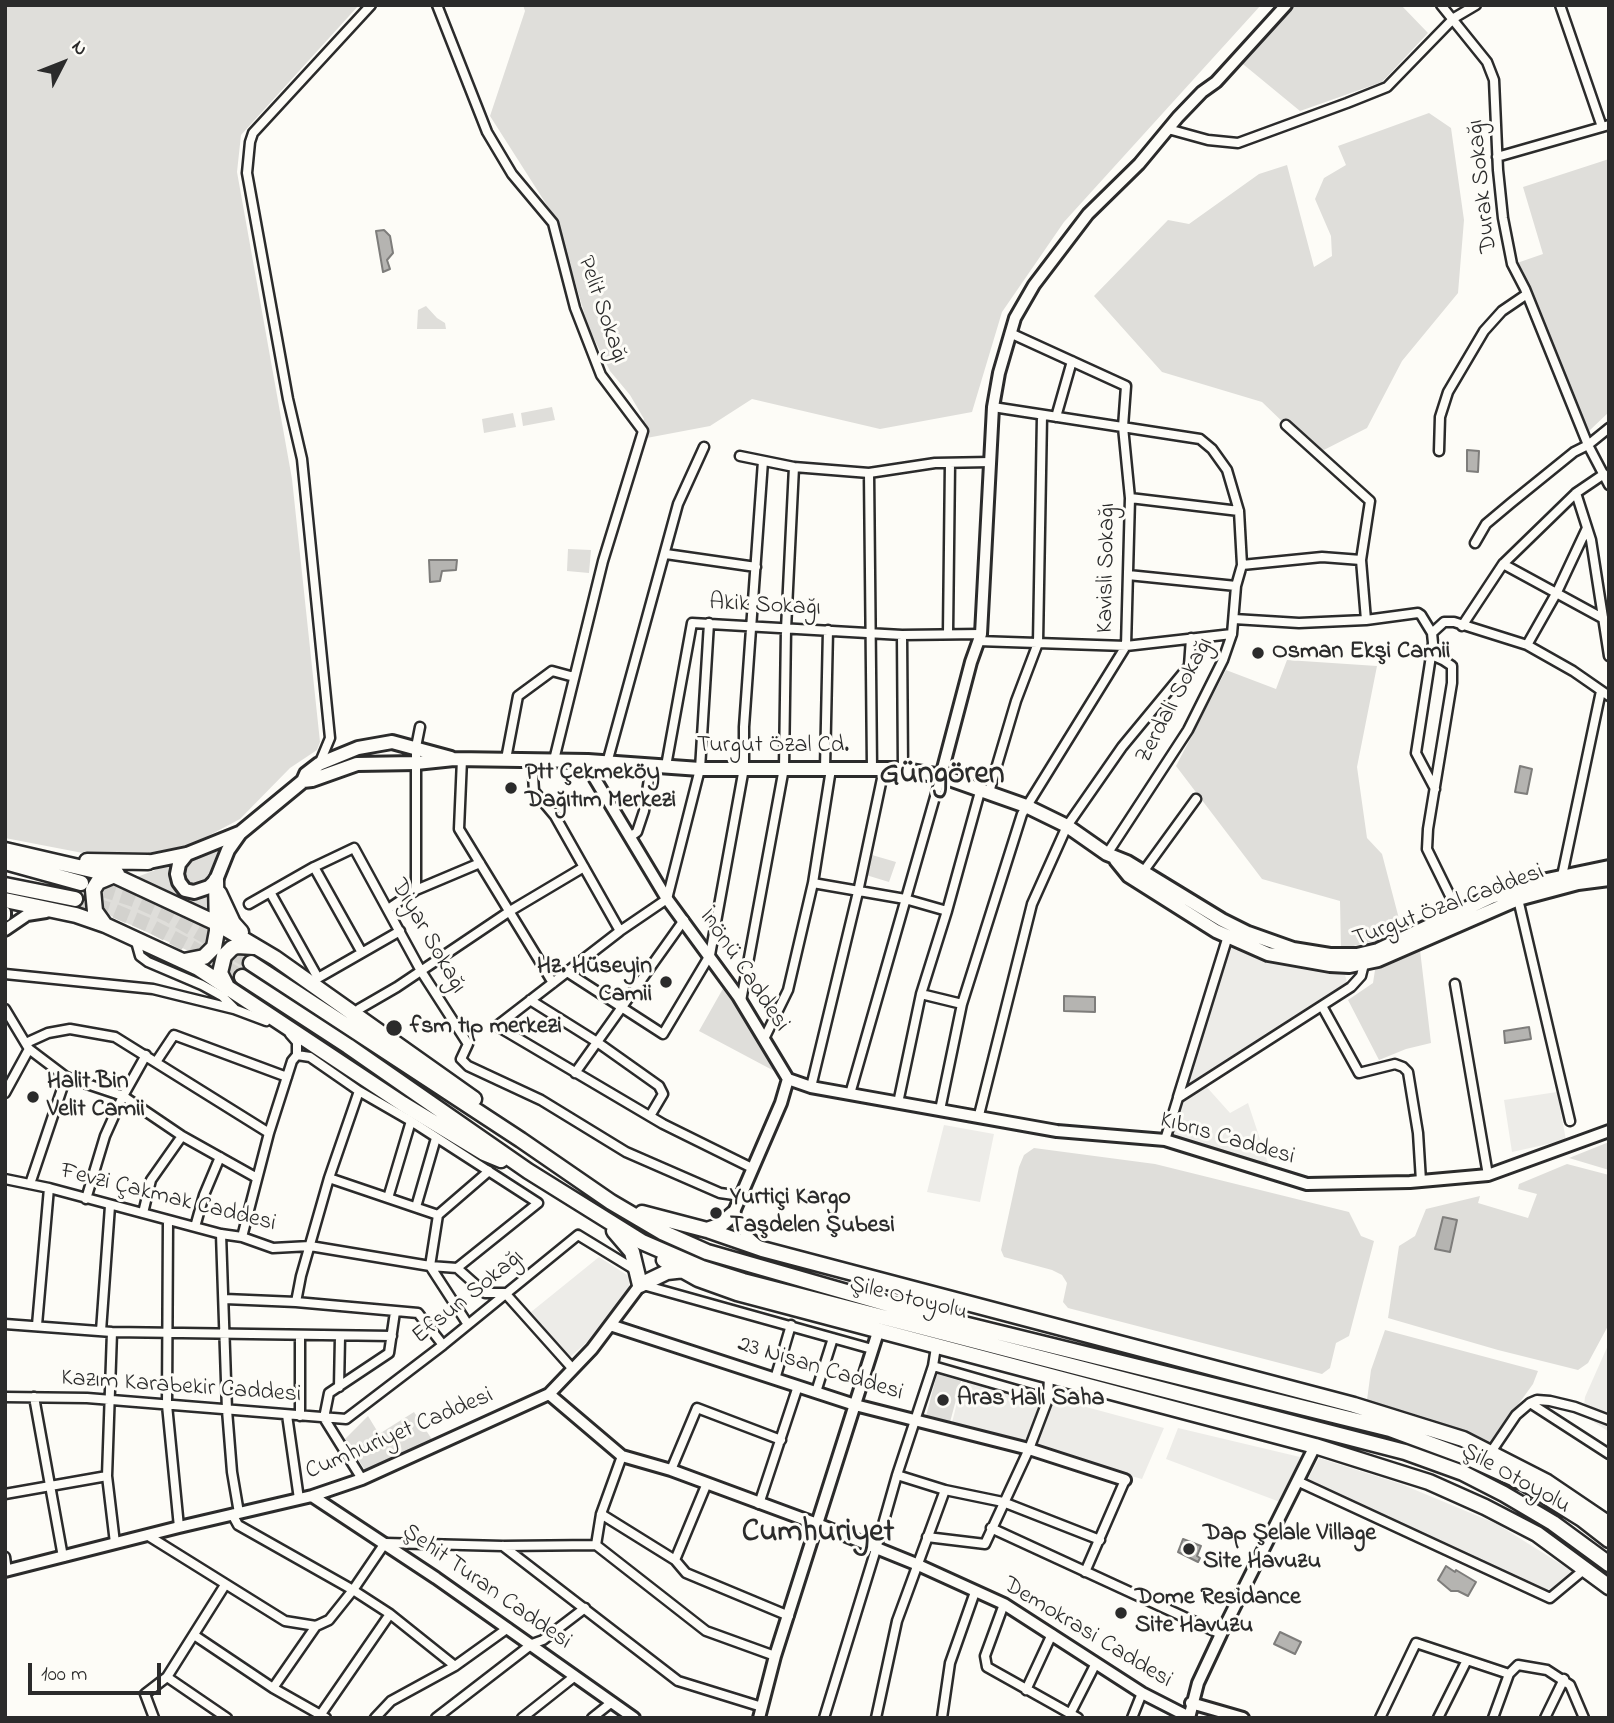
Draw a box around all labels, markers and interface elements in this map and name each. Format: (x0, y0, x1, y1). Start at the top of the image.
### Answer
north arrow (28, 28, 98, 98)
text: N (65, 35, 93, 62)
street label: Durak Sokağı (1463, 118, 1505, 254)
street label: Pelit Sokağı (569, 253, 633, 367)
street label: Kavisli Sokağı (1092, 503, 1124, 633)
street label: Akik Sokağı (708, 590, 822, 624)
street label: Zerdali Sokağı (1131, 633, 1221, 769)
place label: Osman Ekşi Camii (1272, 639, 1450, 667)
marker: Osman Ekşi Camii (1250, 645, 1266, 661)
street label: Turgut Özal Cd. (697, 733, 849, 761)
district label: Güngören (879, 758, 1005, 796)
place label: Ptt Çekmeköy Dağıtım Merkezi (525, 760, 676, 816)
marker: Ptt Çekmeköy Dağıtım Merkezi (503, 780, 519, 796)
street label: Turgut Özal Caddesi (1350, 859, 1548, 955)
street label: Diyar Sokağı (383, 875, 471, 999)
street label: İnönü Caddesi (691, 904, 795, 1038)
place label: Hz. Hüseyin Camii (537, 954, 652, 1010)
marker: Hz. Hüseyin Camii (658, 974, 674, 990)
place label: fsm tıp merkezi (410, 1014, 562, 1042)
marker: fsm tıp merkezi (384, 1018, 404, 1038)
place label: Halit Bin Velit Camii (47, 1069, 145, 1125)
marker: Halit Bin Velit Camii (25, 1089, 41, 1105)
street label: Kıbrıs Caddesi (1156, 1107, 1298, 1173)
street label: Fevzi Çakmak Caddesi (57, 1158, 279, 1240)
place label: Yurtiçi Kargo Taşdelen Şubesi (730, 1185, 895, 1241)
marker: Yurtiçi Kargo Taşdelen Şubesi (708, 1205, 724, 1221)
street label: Efsun Sokağı (407, 1244, 531, 1352)
street label: Şile Otoyolu (846, 1271, 970, 1329)
street label: 23 Nisan Caddesi (734, 1331, 906, 1409)
street label: Kazım Karabekir Caddesi (60, 1365, 302, 1411)
street label: Cumhuriyet Caddesi (302, 1383, 498, 1487)
place label: Aras Halı Saha (957, 1386, 1104, 1414)
marker: Aras Halı Saha (935, 1392, 951, 1408)
street label: Şile Otoyolu (1455, 1438, 1575, 1522)
district label: Cumhuriyet (742, 1516, 894, 1554)
street label: Şehit Turan Caddesi (396, 1519, 576, 1657)
place label: Dap Şelale Village Site Havuzu (1203, 1521, 1376, 1577)
marker: Dap Şelale Village Site Havuzu (1181, 1541, 1197, 1557)
street label: Demokrasi Caddesi (997, 1572, 1177, 1696)
place label: Dome Residance Site Havuzu (1135, 1585, 1301, 1641)
marker: Dome Residance Site Havuzu (1113, 1605, 1129, 1621)
scale bar (32, 1650, 164, 1694)
text: 100 m (41, 1660, 87, 1690)

